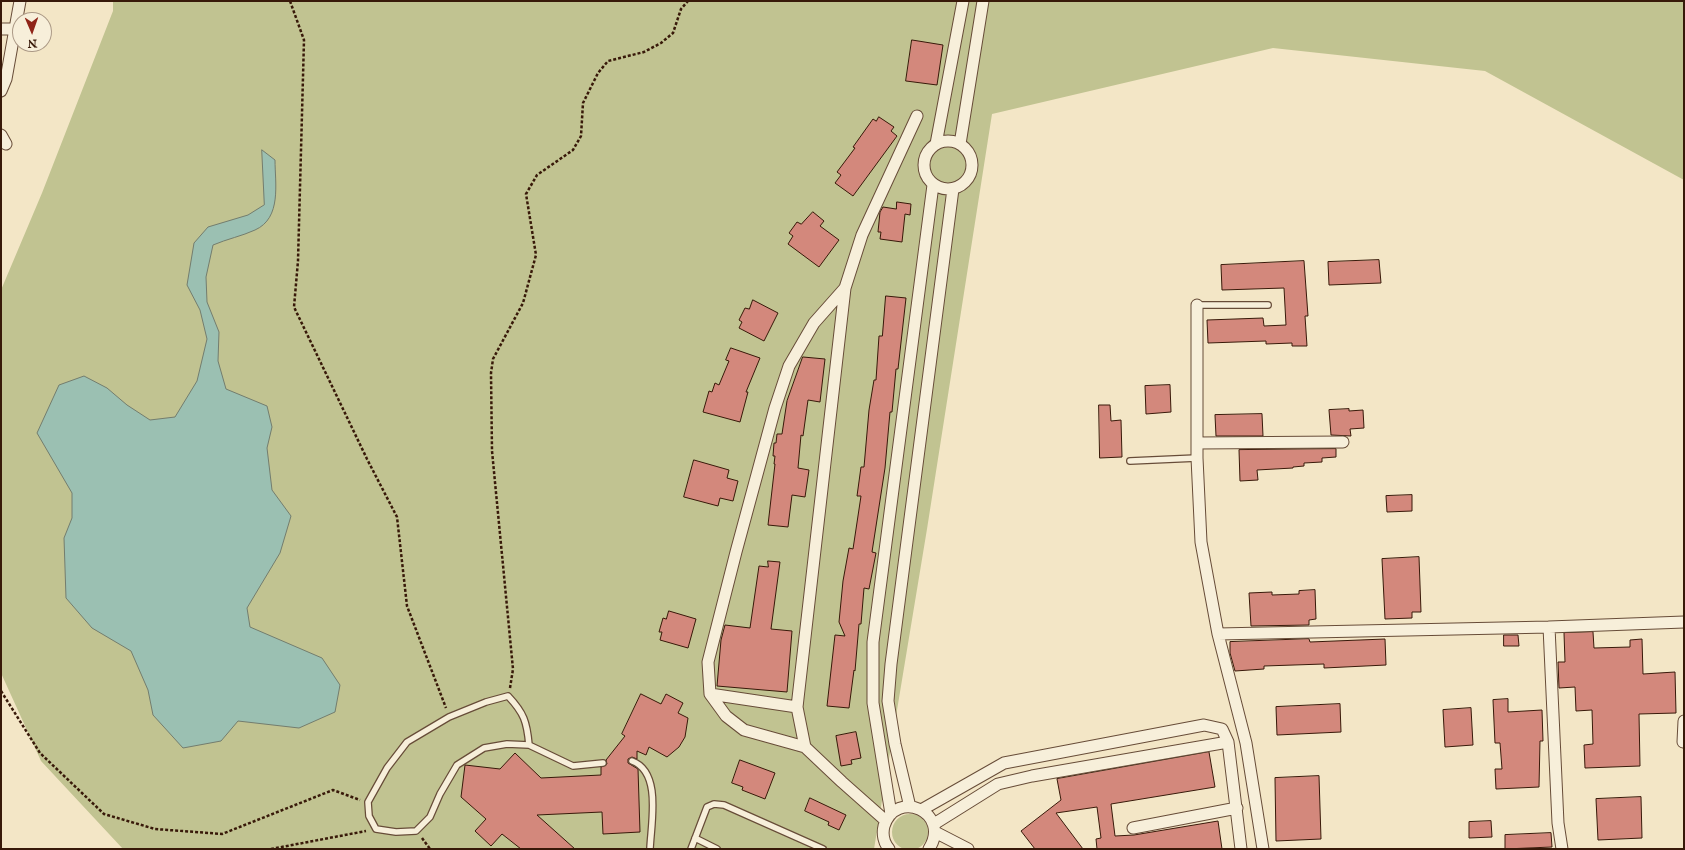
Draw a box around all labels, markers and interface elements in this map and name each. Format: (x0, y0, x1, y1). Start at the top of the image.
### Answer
north arrow (12, 12, 52, 52)
text: N (27, 36, 37, 50)

